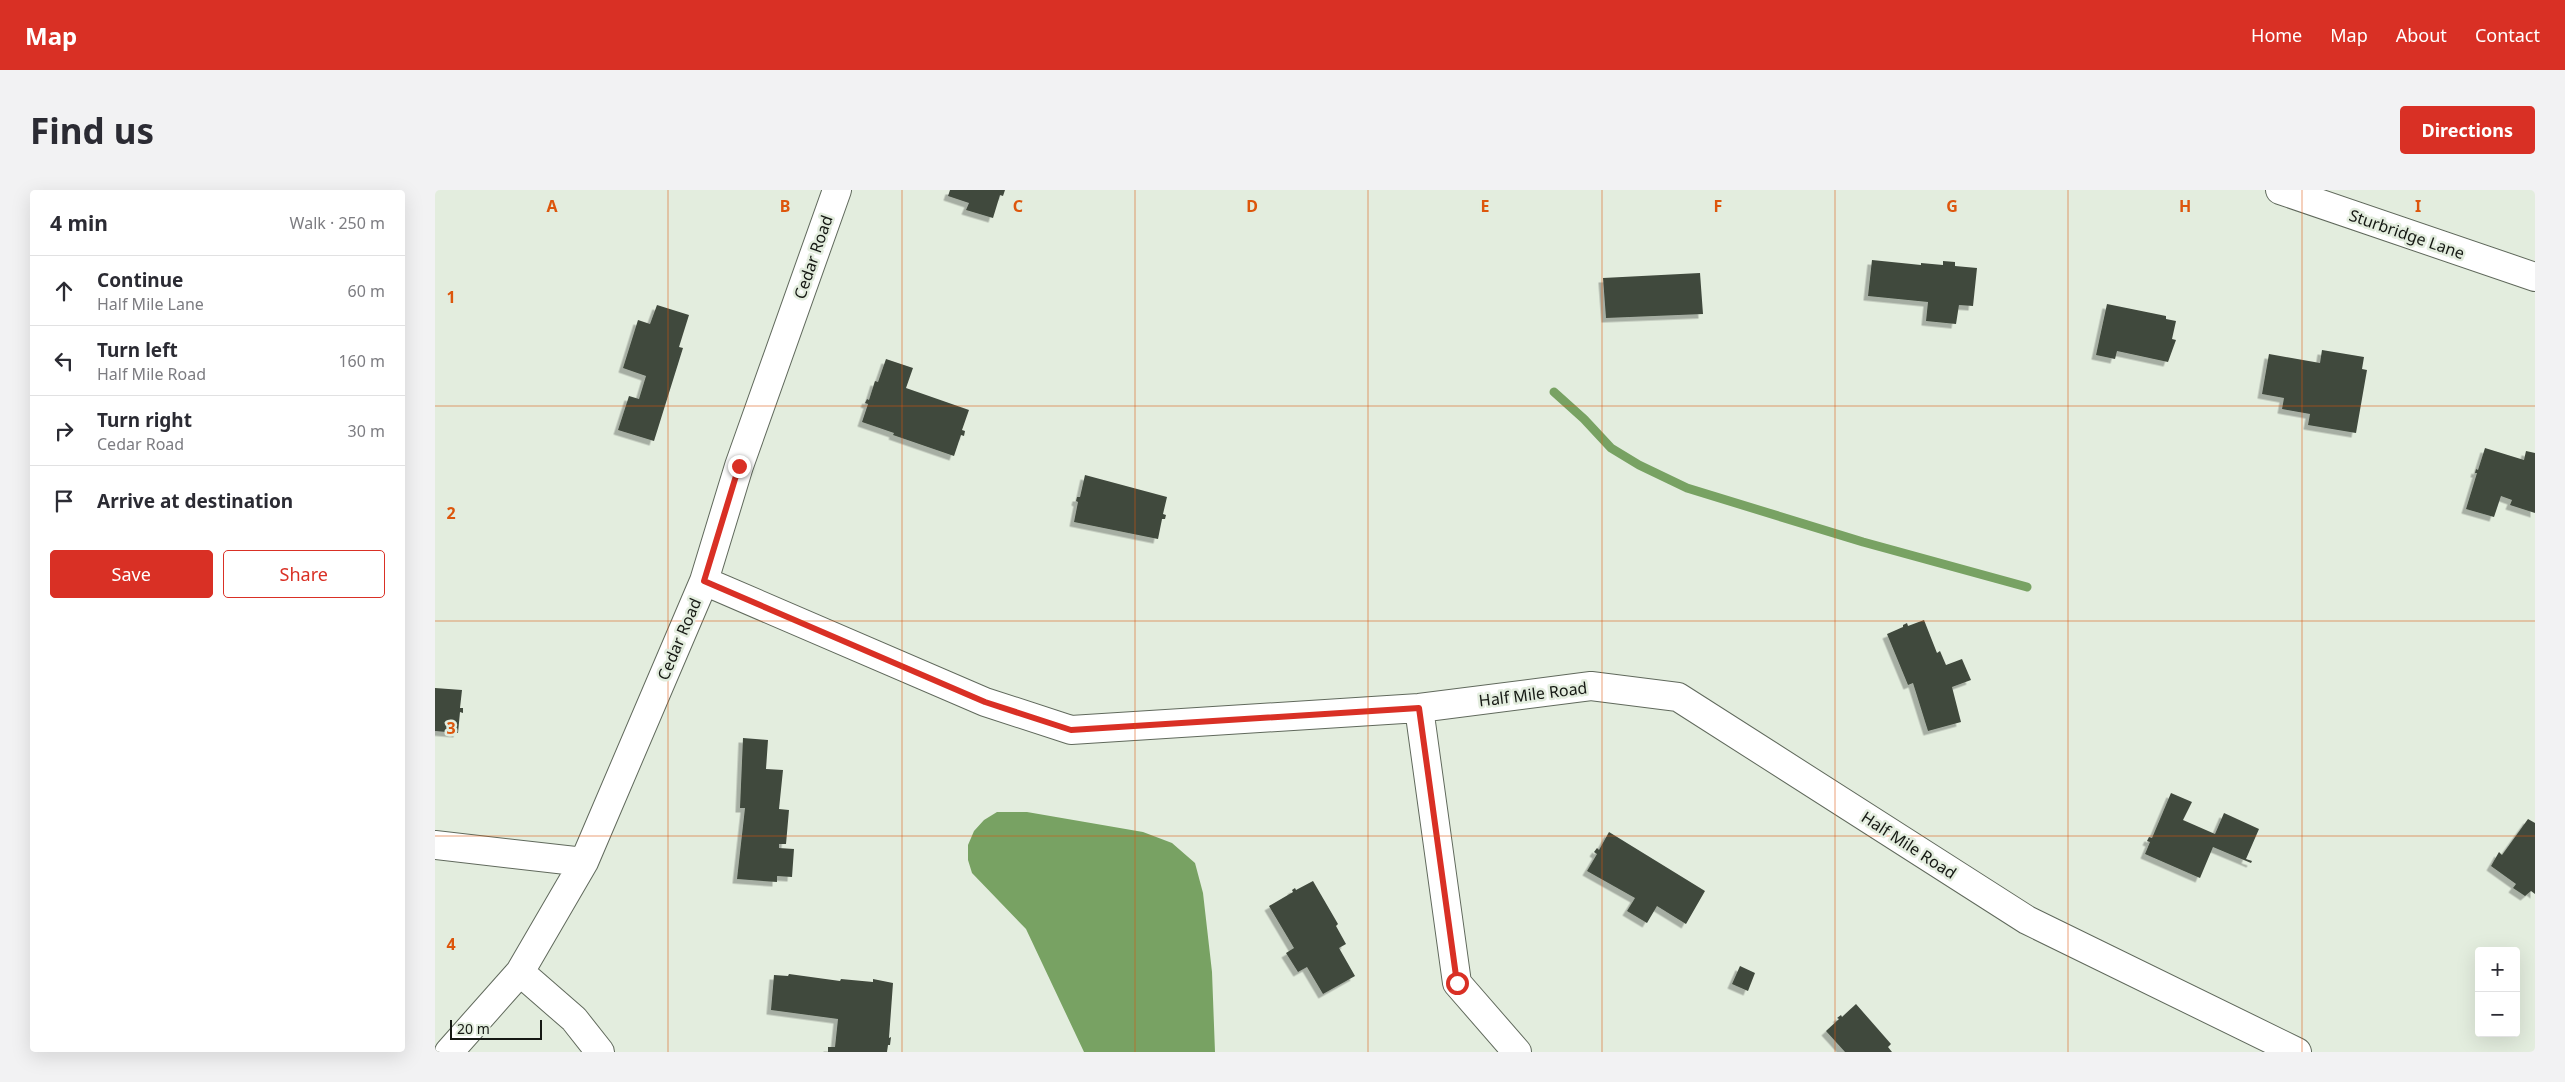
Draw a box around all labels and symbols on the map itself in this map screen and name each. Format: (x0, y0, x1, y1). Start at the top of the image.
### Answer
text: A (546, 195, 558, 217)
text: B (780, 195, 790, 217)
text: C (1013, 195, 1023, 217)
text: D (1246, 195, 1258, 217)
text: E (1481, 195, 1490, 217)
text: F (1714, 195, 1722, 217)
text: G (1946, 195, 1958, 217)
text: H (2179, 195, 2191, 217)
text: I (2415, 195, 2421, 217)
street label: Sturbridge Lane (2346, 204, 2468, 264)
street label: Cedar Road (788, 212, 838, 302)
text: 1 (446, 286, 456, 308)
route end (728, 455, 751, 478)
text: 2 (446, 502, 456, 524)
street label: Cedar Road (652, 595, 706, 683)
street label: Half Mile Road (1478, 676, 1588, 712)
text: 3 (446, 717, 456, 739)
street label: Half Mile Road (1857, 806, 1961, 884)
text: 4 (446, 933, 456, 955)
route start (1446, 972, 1469, 995)
scale bar (450, 1017, 543, 1040)

